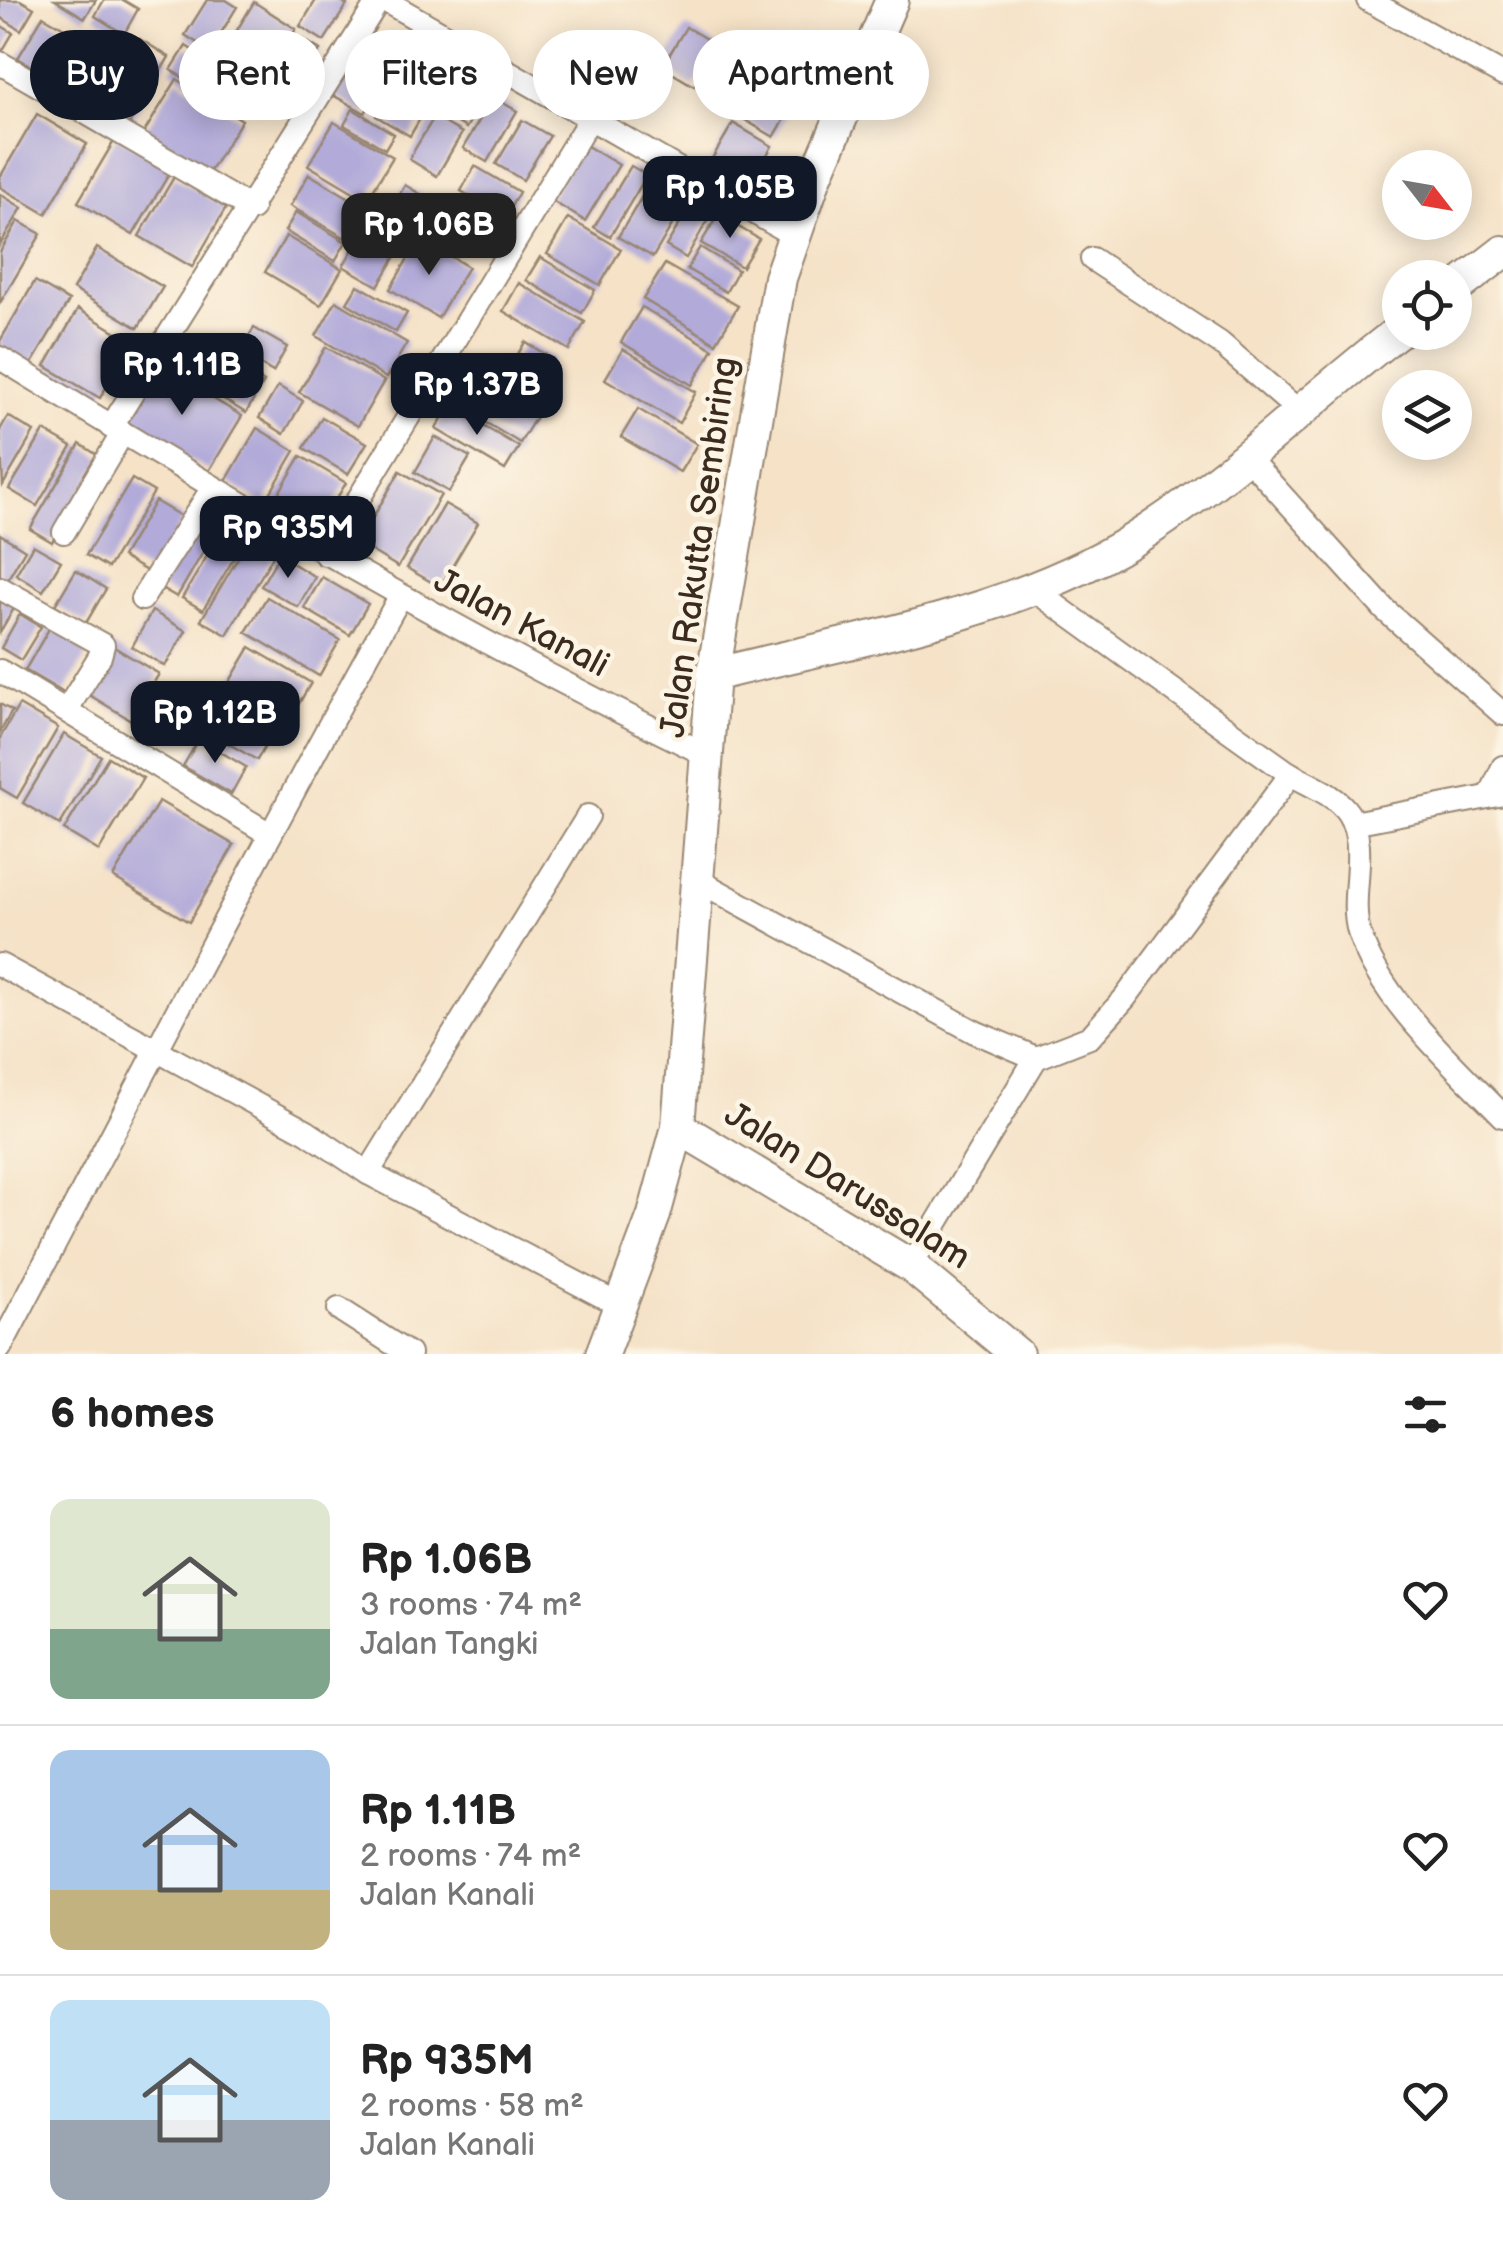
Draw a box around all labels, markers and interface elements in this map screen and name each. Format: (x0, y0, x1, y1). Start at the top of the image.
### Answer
chip: Buy (30, 30, 159, 120)
chip: Rent (179, 30, 325, 120)
chip: Filters (345, 30, 513, 120)
chip: New (533, 30, 673, 120)
chip: Apartment (693, 30, 929, 120)
north arrow (1382, 150, 1472, 240)
map controls (1382, 150, 1472, 460)
pin: Rp 1.05B (627, 156, 833, 241)
text: Rp 1.05B (665, 169, 795, 208)
pin: Rp 1.06B (326, 193, 532, 278)
text: Rp 1.06B (363, 206, 495, 245)
button: locate (1382, 260, 1472, 350)
pin: Rp 1.11B (79, 333, 285, 418)
text: Rp 1.11B (123, 346, 241, 385)
pin: Rp 1.37B (374, 353, 580, 438)
street label: Jalan Rakutta Sembiring (651, 354, 747, 740)
text: Rp 1.37B (413, 366, 541, 405)
button: layers (1382, 370, 1472, 460)
pin: Rp 935M (196, 496, 380, 581)
text: Rp 935M (222, 509, 354, 548)
street label: Jalan Kanali (427, 559, 616, 687)
pin: Rp 1.12B (112, 681, 318, 766)
text: Rp 1.12B (153, 694, 277, 733)
street label: Jalan Darussalam (716, 1093, 978, 1279)
icon: filters (1398, 1387, 1453, 1442)
text: 6 homes (50, 1389, 214, 1440)
text: Rp 1.06B (360, 1535, 532, 1586)
icon: home (130, 1539, 250, 1659)
icon: heart (1398, 1572, 1453, 1627)
text: 3 rooms · 74 m² (360, 1586, 582, 1625)
text: Jalan Tangki (360, 1625, 539, 1664)
text: Rp 1.11B (360, 1786, 516, 1837)
icon: home (130, 1790, 250, 1910)
icon: heart (1398, 1823, 1453, 1878)
text: 2 rooms · 74 m² (360, 1837, 581, 1876)
text: Jalan Kanali (360, 1876, 535, 1915)
text: Rp 935M (360, 2036, 534, 2087)
icon: home (130, 2040, 250, 2160)
icon: heart (1398, 2073, 1453, 2128)
text: 2 rooms · 58 m² (360, 2087, 584, 2126)
text: Jalan Kanali (360, 2126, 535, 2165)

